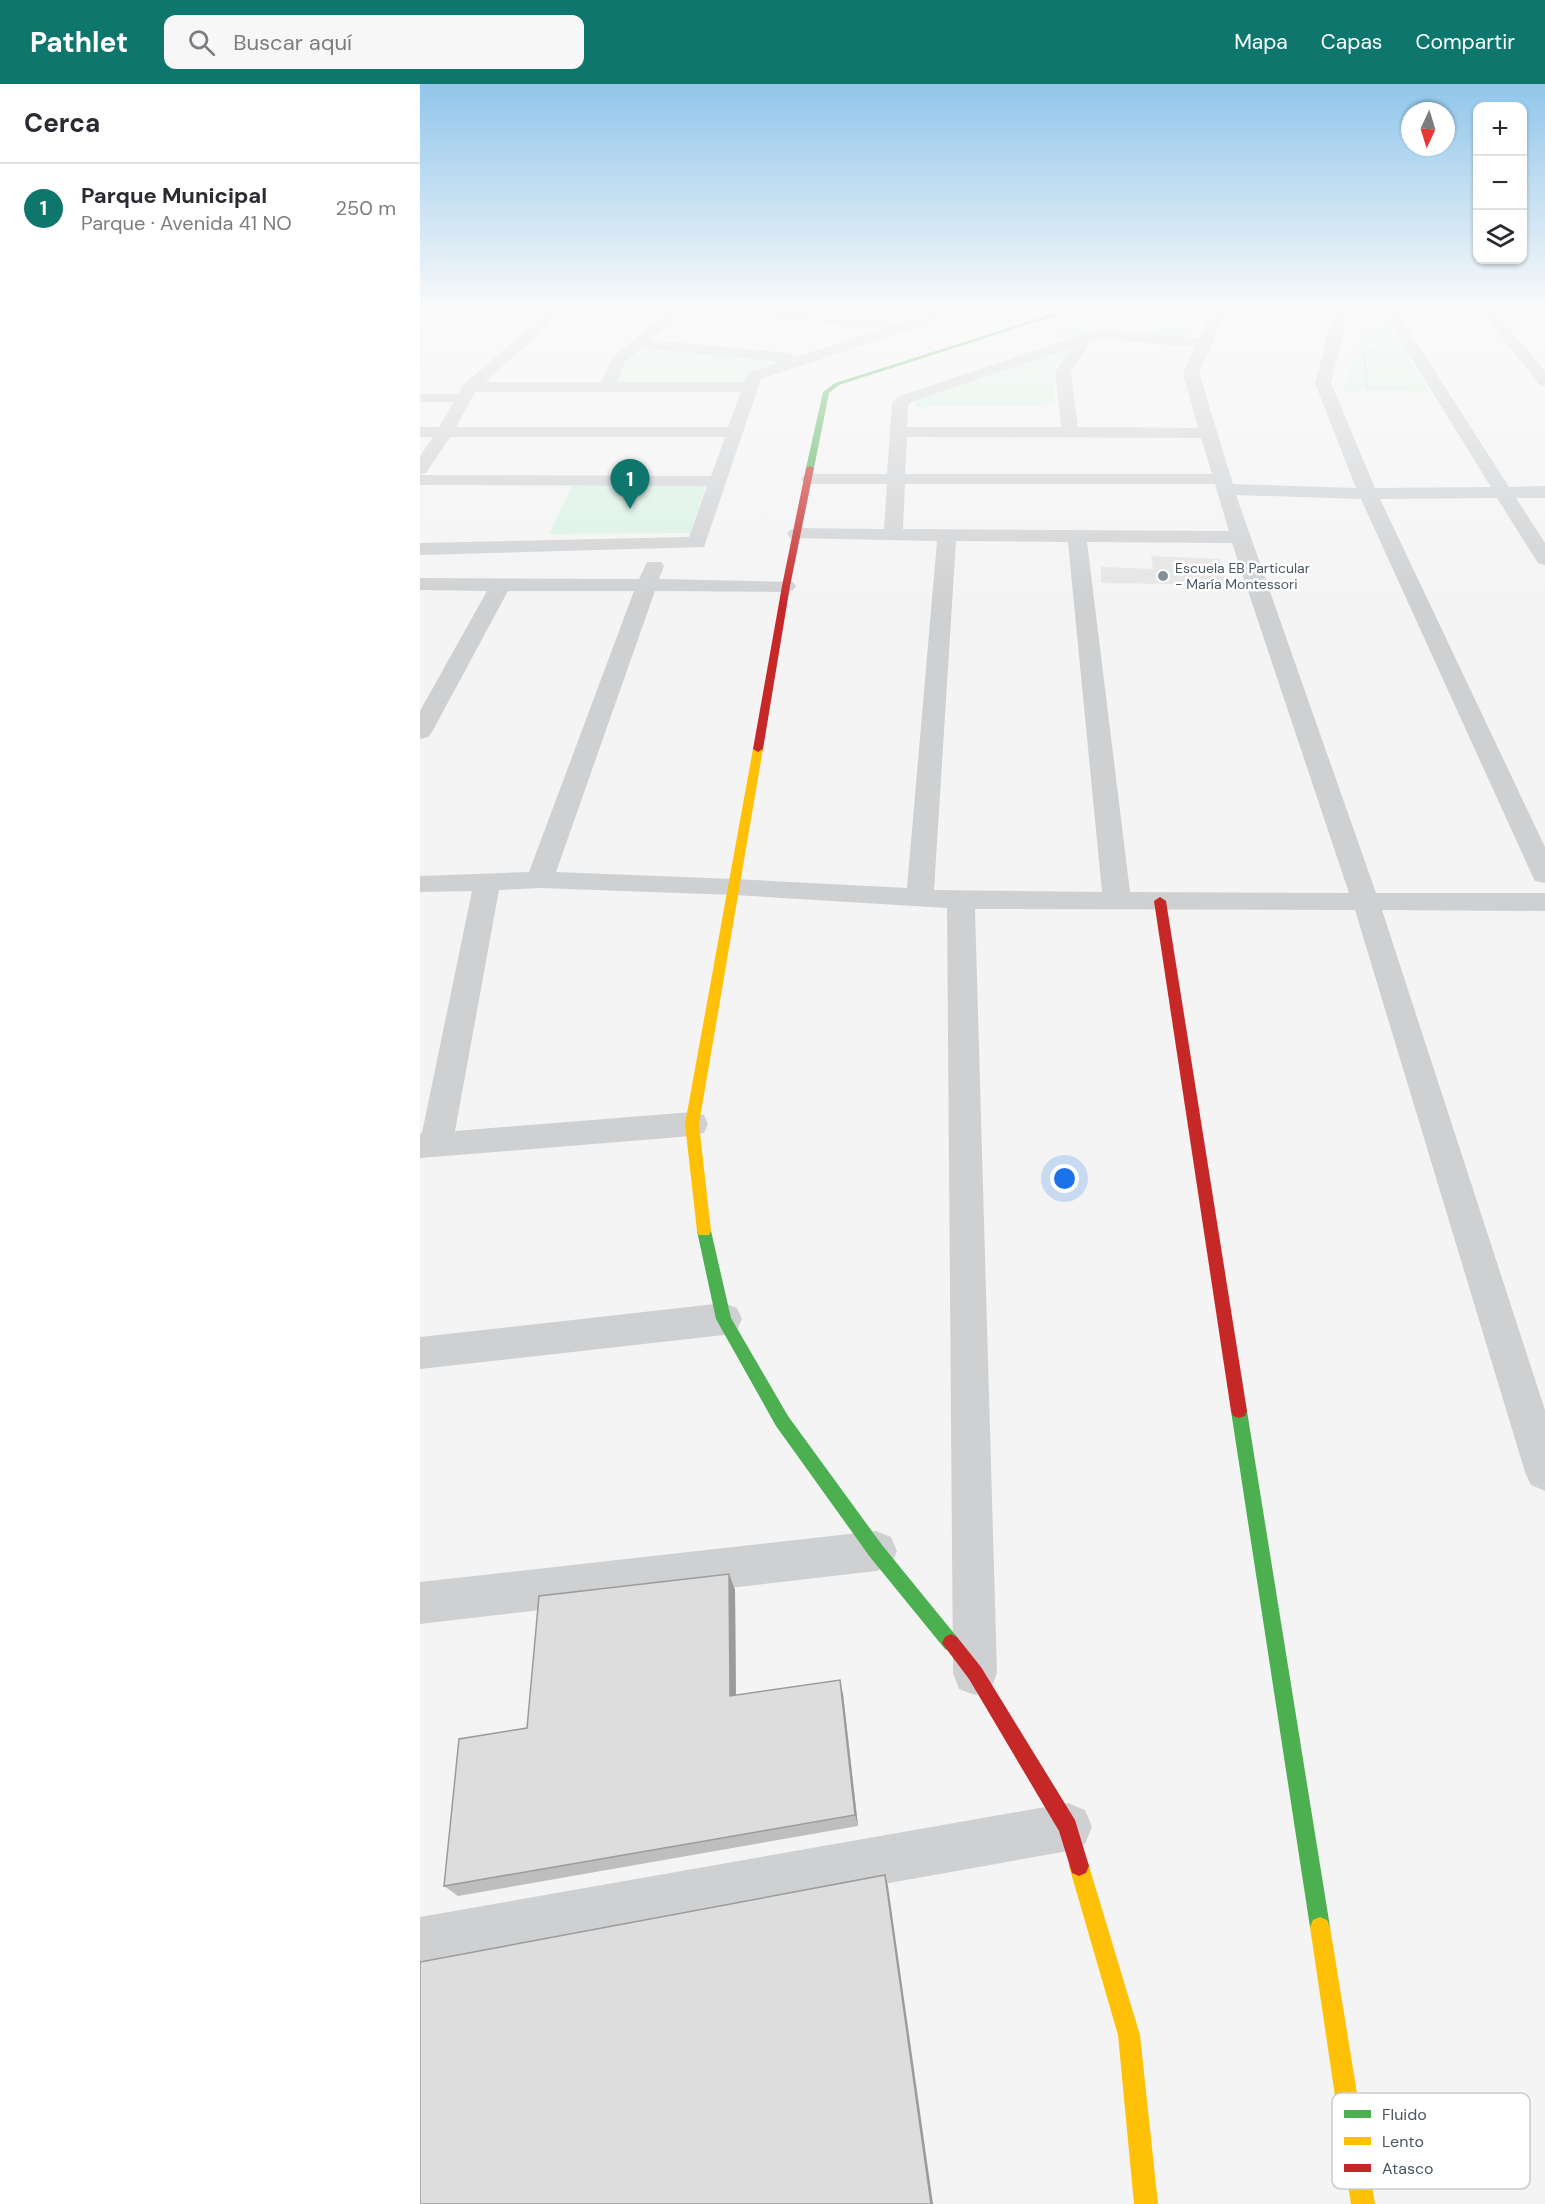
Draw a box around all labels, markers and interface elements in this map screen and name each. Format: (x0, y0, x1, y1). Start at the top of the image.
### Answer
search box (164, 15, 584, 69)
text: Pathlet (30, 24, 128, 61)
icon: search (185, 26, 218, 59)
text: Buscar aquí (233, 28, 352, 57)
text: Mapa (1234, 28, 1288, 56)
text: Capas (1321, 28, 1382, 56)
text: Compartir (1415, 28, 1515, 56)
north arrow (1401, 102, 1455, 156)
map controls (1473, 102, 1527, 264)
button: + (1473, 102, 1527, 156)
text: Cerca (24, 106, 100, 140)
button: − (1473, 156, 1527, 210)
text: Parque Municipal (81, 181, 267, 210)
text: 1 (40, 195, 47, 221)
text: 250 m (335, 195, 396, 221)
text: Parque · Avenida 41 NO (81, 210, 292, 236)
button: layers (1473, 210, 1527, 264)
pin: 1 (610, 460, 650, 509)
place label: Escuela EB Particular - María Montessori (1175, 559, 1310, 593)
marker: Escuela EB Particular - María Montessori (1156, 569, 1170, 583)
your location (1050, 1164, 1079, 1193)
legend (1332, 2093, 1530, 2189)
text: Fluido (1382, 2104, 1427, 2125)
text: Lento (1382, 2131, 1424, 2152)
text: Atasco (1382, 2158, 1434, 2179)

